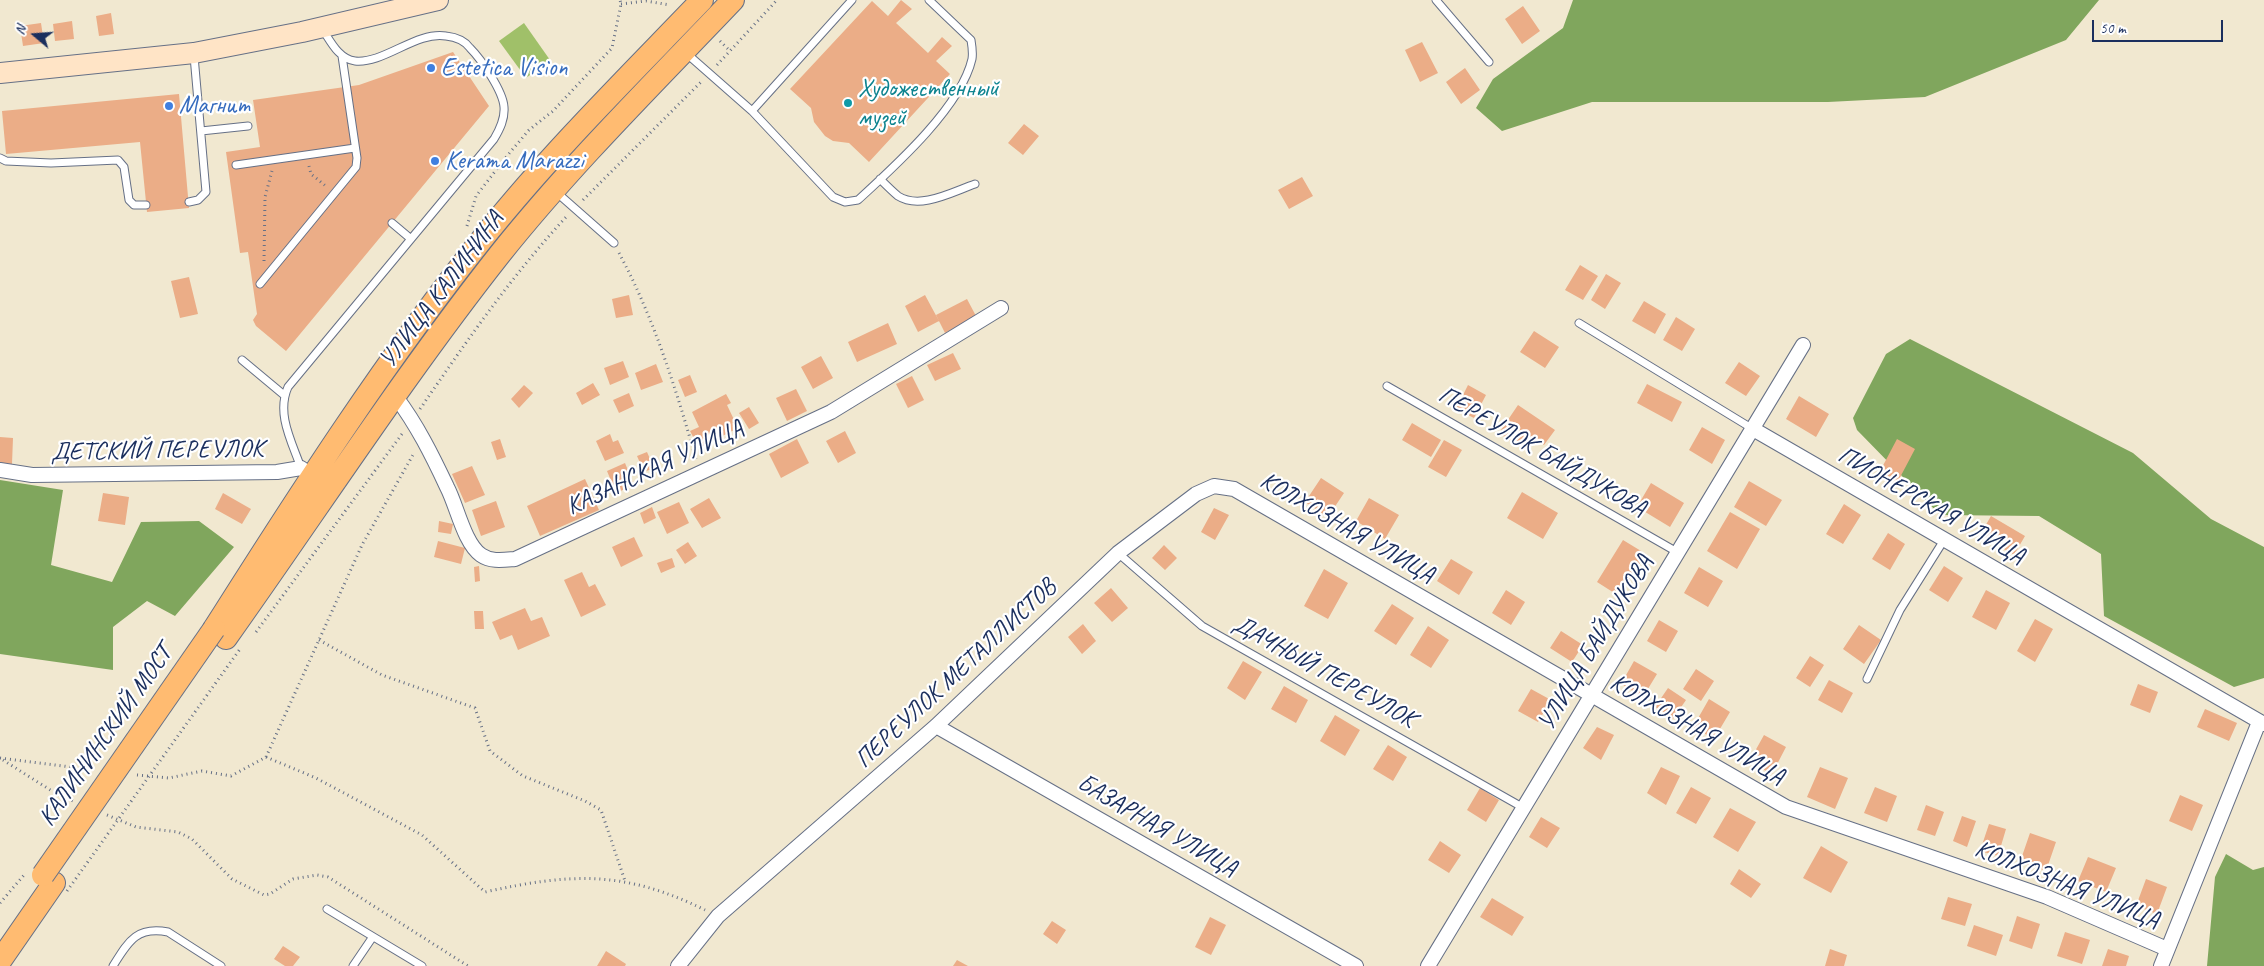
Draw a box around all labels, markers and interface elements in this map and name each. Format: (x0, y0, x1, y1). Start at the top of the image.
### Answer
north arrow (10, 10, 60, 60)
scale bar (2094, 10, 2225, 42)
text: 50 m (2100, 19, 2126, 38)
text: N (11, 23, 30, 37)
place label: Estetica Vision (441, 53, 567, 83)
marker: Estetica Vision (425, 62, 437, 74)
place label: Художественный музей (858, 74, 999, 133)
place label: Магнит (179, 91, 250, 121)
marker: Художественный музей (842, 97, 854, 109)
marker: Магнит (163, 100, 175, 112)
place label: Kerama Marazzi (445, 146, 584, 176)
marker: Kerama Marazzi (429, 155, 441, 167)
street label: УЛИЦА КАЛИНИНА (373, 206, 511, 374)
street label: ПЕРЕУЛОК БАЙДУКОВА (1433, 380, 1651, 524)
street label: КАЗАНСКАЯ УЛИЦА (562, 414, 748, 522)
street label: ДЕТСКИЙ ПЕРЕУЛОК (50, 434, 264, 468)
street label: ПИОНЕРСКАЯ УЛИЦА (1832, 440, 2030, 572)
street label: КОЛХОЗНАЯ УЛИЦА (1254, 466, 1440, 590)
street label: УЛИЦА БАЙДУКОВА (1532, 550, 1660, 736)
street label: ПЕРЕУЛОК МЕТАЛЛИСТОВ (849, 573, 1063, 775)
street label: ДАЧНЫЙ ПЕРЕУЛОК (1228, 609, 1420, 735)
street label: КАЛИНИНСКИЙ МОСТ (33, 640, 179, 832)
street label: КОЛХОЗНАЯ УЛИЦА (1604, 668, 1790, 792)
street label: БАЗАРНАЯ УЛИЦА (1072, 768, 1242, 884)
street label: КОЛХОЗНАЯ УЛИЦА (1970, 834, 2164, 936)

